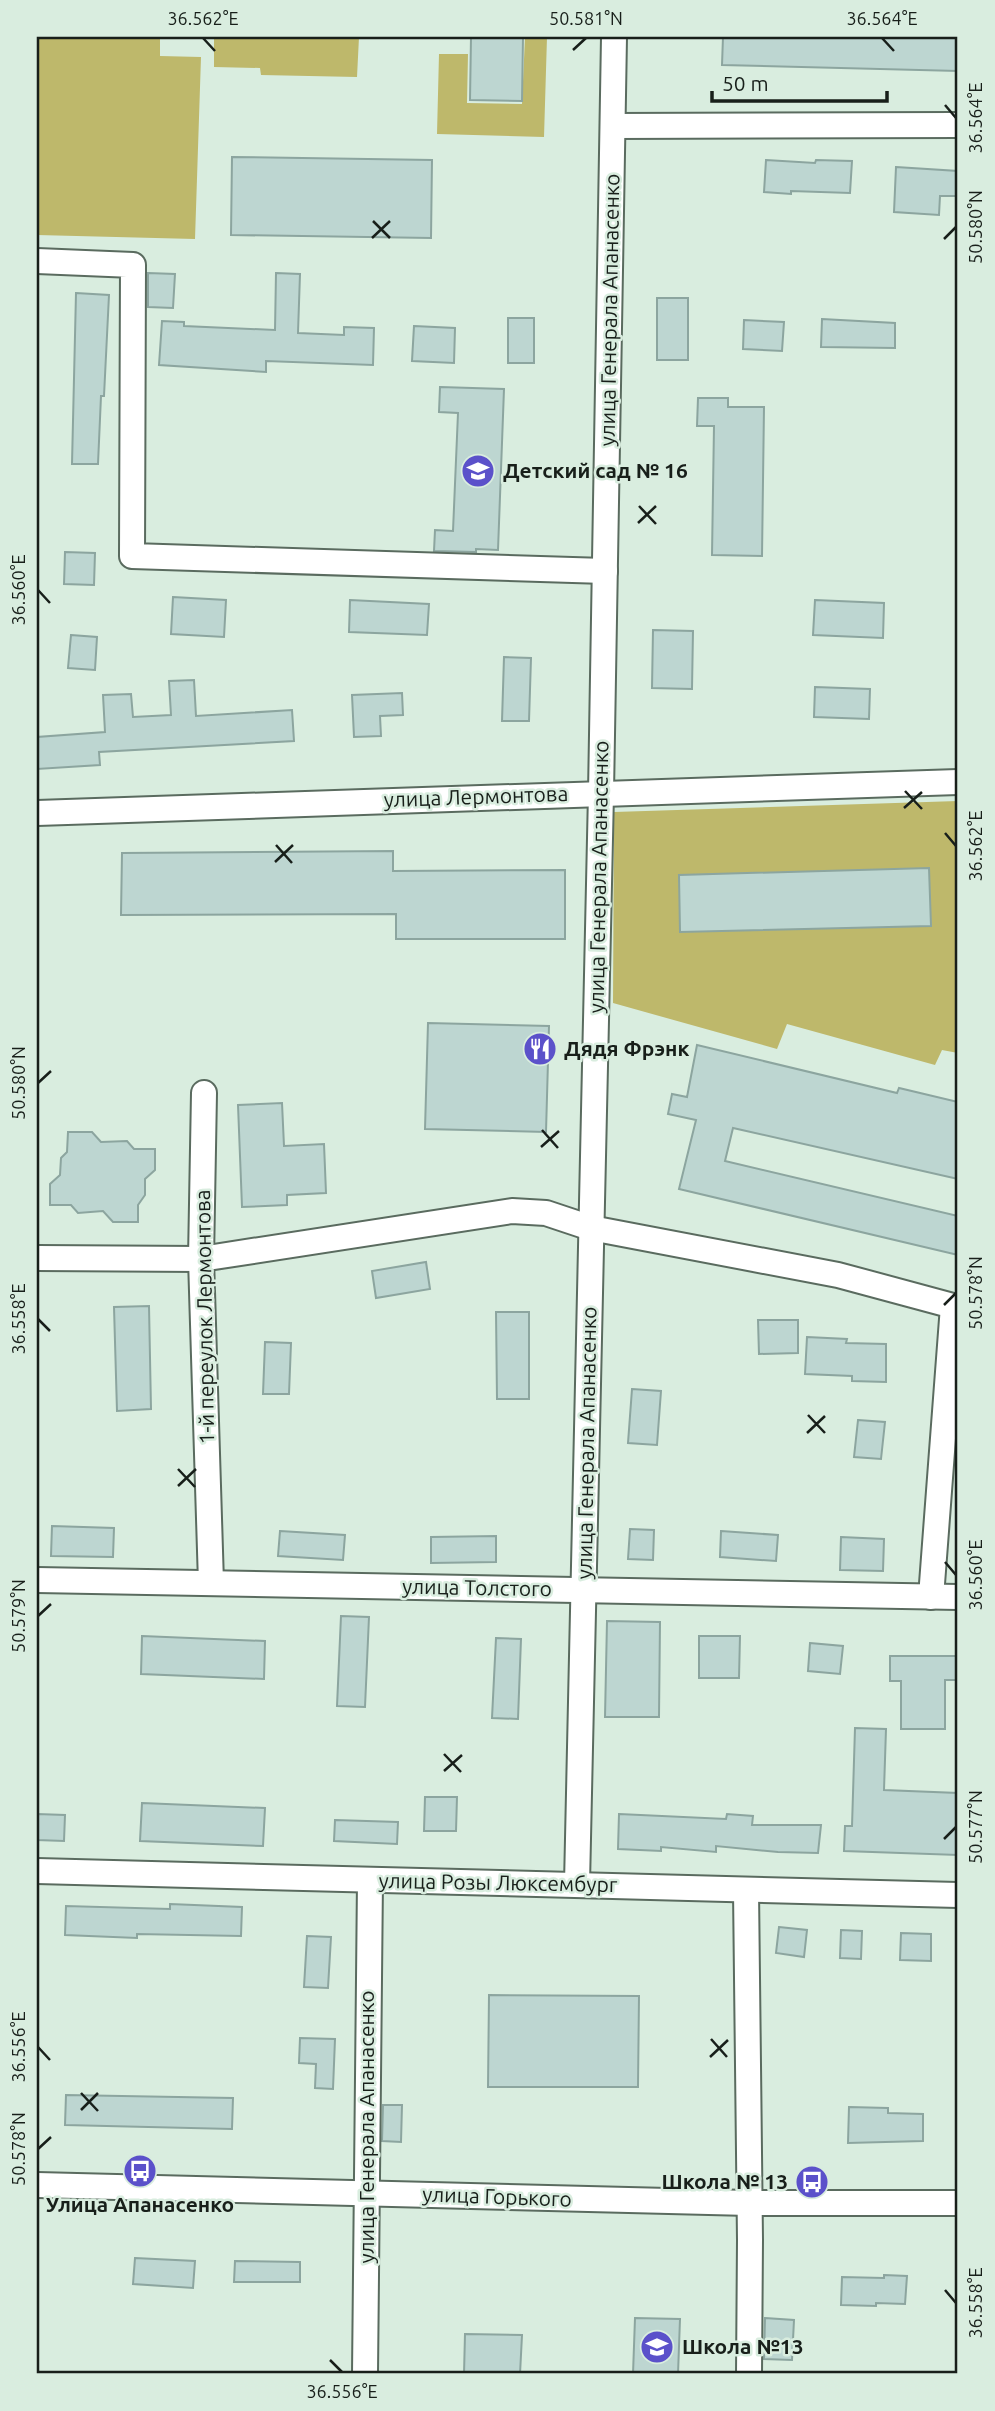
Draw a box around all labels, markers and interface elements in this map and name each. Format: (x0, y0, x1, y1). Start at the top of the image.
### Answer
text: 36.562°E (167, 8, 239, 28)
text: 50.581°N (549, 8, 623, 28)
text: 36.564°E (846, 8, 918, 28)
scale bar (712, 60, 886, 104)
text: 50 m (722, 71, 769, 95)
text: 36.564°E (965, 82, 985, 154)
street label: улица Генерала Апанасенко (595, 173, 623, 447)
text: 50.580°N (965, 190, 985, 264)
school or university icon: Детский сад № 16 (459, 452, 497, 490)
place label: Детский сад № 16 (503, 458, 688, 482)
text: 36.560°E (8, 554, 28, 626)
street label: улица Генерала Апанасенко (584, 740, 612, 1014)
street label: улица Лермонтова (383, 781, 569, 811)
text: 36.562°E (965, 810, 985, 882)
restaurant icon: Дядя Фрэнк (521, 1030, 559, 1068)
place label: Дядя Фрэнк (564, 1036, 689, 1060)
text: 50.580°N (8, 1046, 28, 1120)
street label: 1-й переулок Лермонтова (190, 1189, 218, 1445)
text: 50.578°N (965, 1256, 985, 1330)
text: 36.558°E (8, 1283, 28, 1355)
street label: улица Генерала Апанасенко (572, 1306, 600, 1580)
text: 36.560°E (965, 1539, 985, 1611)
street label: улица Толстого (402, 1574, 552, 1600)
text: 50.579°N (8, 1579, 28, 1653)
text: 50.577°N (965, 1790, 985, 1864)
street label: улица Розы Люксембург (378, 1868, 618, 1896)
street label: улица Генерала Апанасенко (354, 1991, 378, 2263)
text: 36.556°E (8, 2011, 28, 2083)
text: 50.578°N (8, 2112, 28, 2186)
bus stop icon: Улица Апанасенко (121, 2152, 159, 2190)
bus stop icon: Школа № 13 (793, 2163, 831, 2201)
place label: Школа № 13 (661, 2169, 788, 2193)
street label: улица Горького (422, 2181, 572, 2211)
place label: Улица Апанасенко (46, 2192, 234, 2216)
text: 36.558°E (965, 2267, 985, 2339)
school or university icon: Школа №13 (638, 2328, 676, 2366)
place label: Школа №13 (682, 2334, 804, 2358)
text: 36.556°E (306, 2381, 378, 2401)

